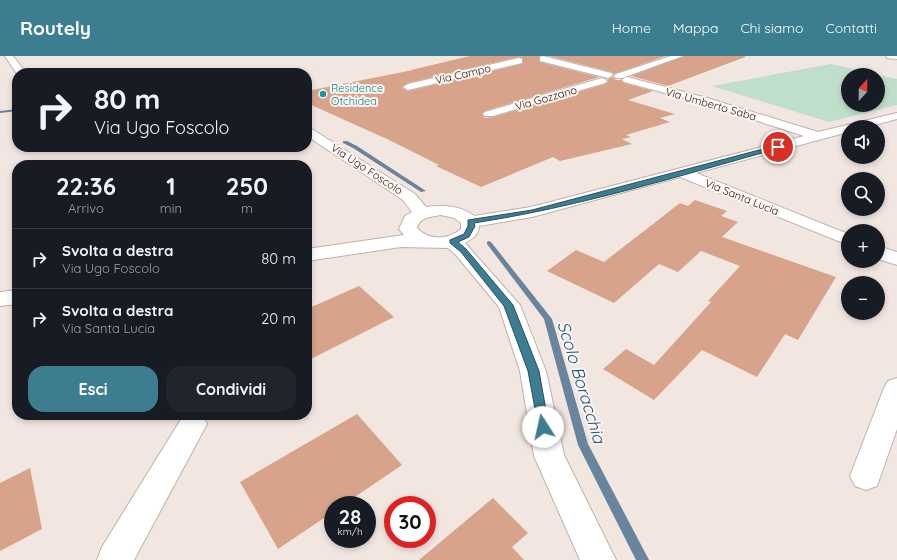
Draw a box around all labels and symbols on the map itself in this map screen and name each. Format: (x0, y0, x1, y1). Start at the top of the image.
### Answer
street label: Via Campo (434, 61, 492, 87)
north arrow (841, 68, 885, 112)
place label: Residence Otchidea (331, 81, 383, 108)
street label: Via Gozzano (513, 82, 579, 114)
street label: Via Umberto Saba (664, 84, 758, 124)
marker: Residence Otchidea (318, 89, 328, 99)
pin (761, 130, 795, 164)
street label: Via Ugo Foscolo (328, 141, 406, 198)
street label: Via Santa Lucia (703, 176, 781, 218)
water label: Scolo Boracchia (553, 318, 611, 447)
position arrow (522, 406, 564, 448)
speed limit sign: 30 (384, 496, 436, 548)

